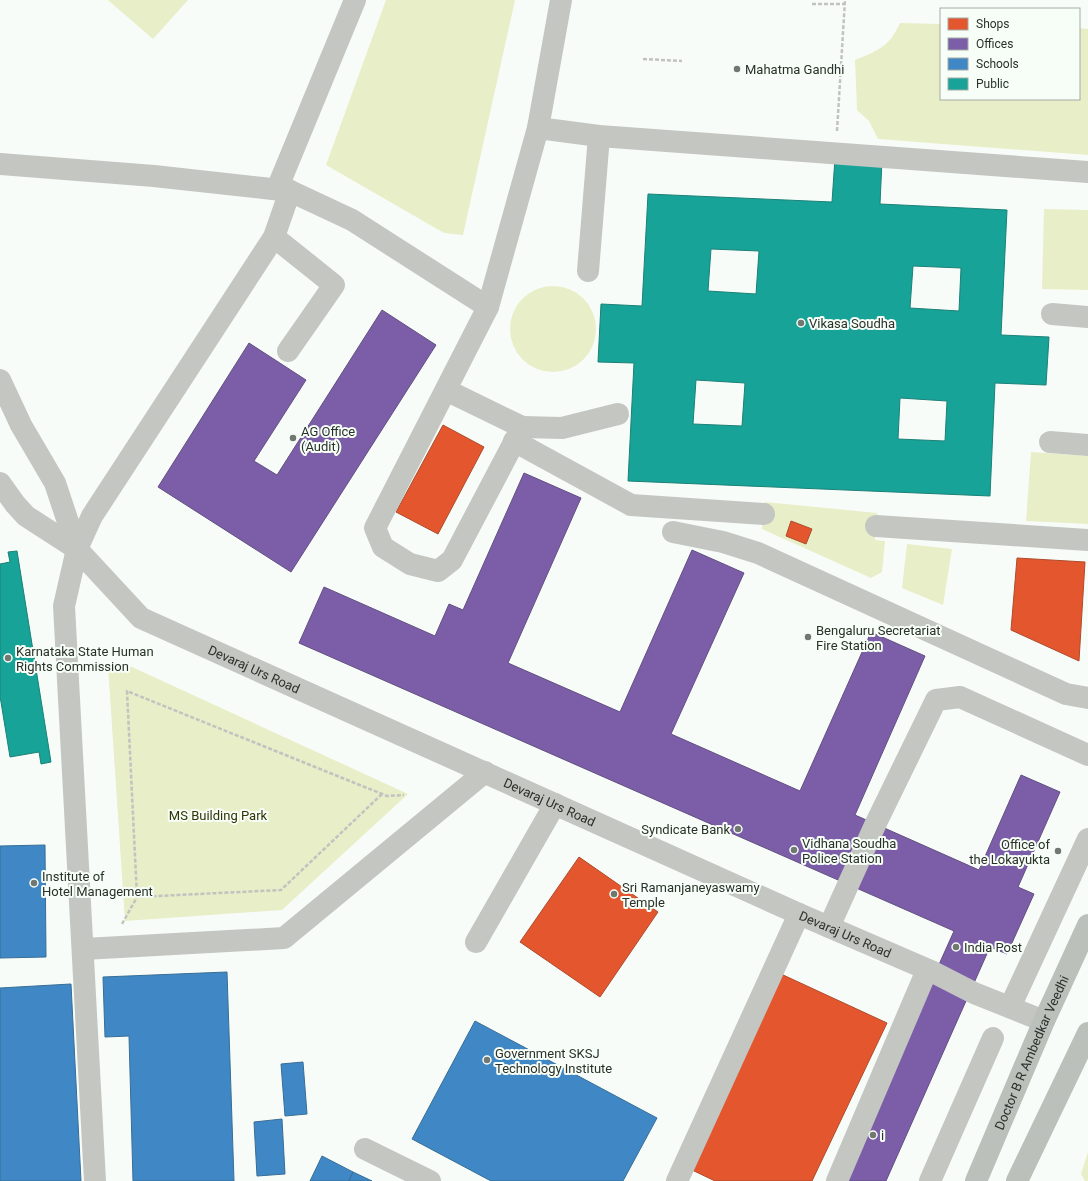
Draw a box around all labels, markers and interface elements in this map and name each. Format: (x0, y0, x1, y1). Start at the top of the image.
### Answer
legend (940, 8, 1080, 100)
text: Shops (976, 17, 1010, 31)
text: Offices (976, 37, 1013, 51)
text: Schools (976, 57, 1019, 71)
place label: Mahatma Gandhi (745, 62, 844, 77)
marker: Mahatma Gandhi (732, 64, 742, 74)
text: Public (976, 77, 1009, 91)
place label: Vikasa Soudha (809, 316, 895, 331)
marker: Vikasa Soudha (796, 318, 806, 328)
place label: AG Office (Audit) (301, 424, 355, 454)
marker: AG Office (Audit) (288, 433, 298, 443)
place label: Bengaluru Secretariat Fire Station (816, 623, 940, 653)
marker: Bengaluru Secretariat Fire Station (803, 632, 813, 642)
street label: Devaraj Urs Road (206, 642, 302, 696)
place label: Karnataka State Human Rights Commission (16, 644, 154, 674)
marker: Karnataka State Human Rights Commission (3, 653, 13, 663)
street label: Devaraj Urs Road (501, 775, 598, 829)
park label: MS Building Park (169, 808, 268, 823)
place label: Syndicate Bank (641, 822, 730, 837)
marker: Syndicate Bank (733, 824, 743, 834)
place label: Vidhana Soudha Police Station (802, 836, 896, 866)
place label: Office of the Lokayukta (969, 837, 1050, 867)
marker: Vidhana Soudha Police Station (789, 845, 799, 855)
marker: Office of the Lokayukta (1053, 846, 1063, 856)
place label: Institute of Hotel Management (42, 869, 153, 899)
marker: Institute of Hotel Management (29, 878, 39, 888)
place label: Sri Ramanjaneyaswamy Temple (622, 880, 760, 910)
marker: Sri Ramanjaneyaswamy Temple (609, 889, 619, 899)
street label: Devaraj Urs Road (797, 908, 894, 961)
place label: India Post (964, 940, 1022, 955)
marker: India Post (951, 942, 961, 952)
street label: Doctor B R Ambedkar Veedhi (992, 973, 1072, 1132)
place label: Government SKSJ Technology Institute (495, 1046, 612, 1076)
marker: Government SKSJ Technology Institute (482, 1055, 492, 1065)
place label: i (881, 1128, 884, 1143)
marker: i (868, 1130, 878, 1140)

